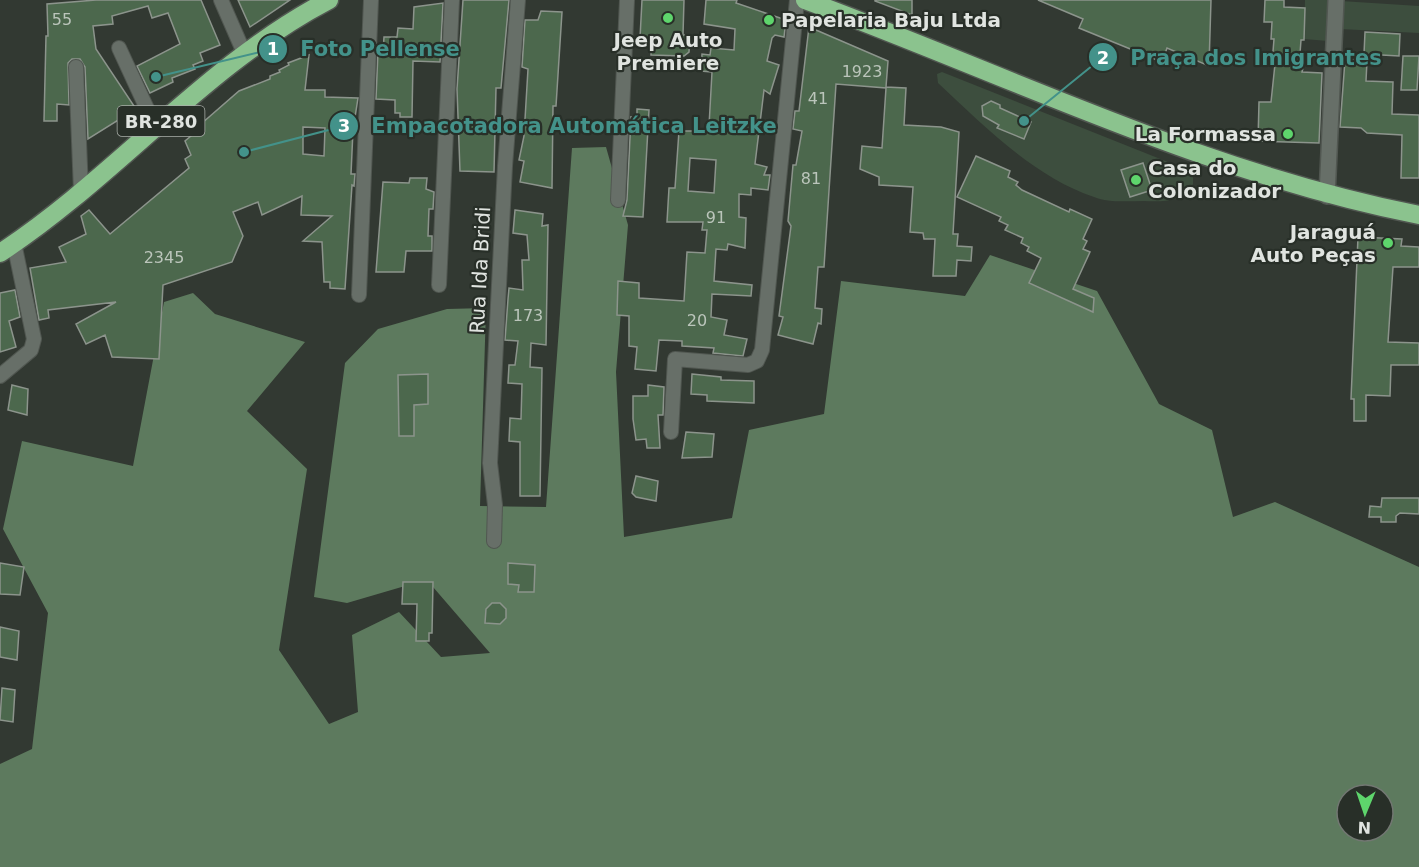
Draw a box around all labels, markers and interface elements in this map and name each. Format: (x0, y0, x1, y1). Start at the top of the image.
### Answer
place label: Papelaria Baju Ltda (781, 8, 1001, 32)
house number: 55 (52, 10, 72, 29)
marker: Jeep Auto Premiere (661, 11, 675, 25)
marker: Papelaria Baju Ltda (762, 13, 776, 27)
place label: Jeep Auto Premiere (612, 28, 722, 75)
callout: Foto Pellense (258, 29, 472, 68)
text: Foto Pellense (300, 37, 460, 61)
text: 1 (267, 38, 279, 59)
callout: Praça dos Imigrantes (1088, 38, 1394, 77)
text: Praça dos Imigrantes (1130, 46, 1382, 70)
text: 2 (1097, 47, 1109, 68)
house number: 1923 (842, 62, 882, 81)
house number: 41 (808, 89, 828, 108)
road number: BR-280 (118, 106, 204, 136)
callout: Empacotadora Automática Leitzke (329, 106, 789, 145)
text: Empacotadora Automática Leitzke (371, 114, 777, 138)
text: 3 (338, 115, 350, 136)
place label: La Formassa (1135, 122, 1276, 146)
marker: La Formassa (1281, 127, 1295, 141)
place label: Casa do Colonizador (1148, 156, 1281, 203)
house number: 81 (801, 169, 821, 188)
marker: Casa do Colonizador (1129, 173, 1143, 187)
street label: Rua Ida Bridi (465, 206, 495, 334)
house number: 91 (706, 208, 726, 227)
place label: Jaraguá Auto Peças (1251, 220, 1376, 267)
marker: Jaraguá Auto Peças (1381, 236, 1395, 250)
house number: 2345 (144, 248, 184, 267)
house number: 173 (513, 306, 543, 325)
house number: 20 (687, 311, 707, 330)
north arrow (1335, 783, 1395, 843)
text: N (1357, 818, 1372, 837)

